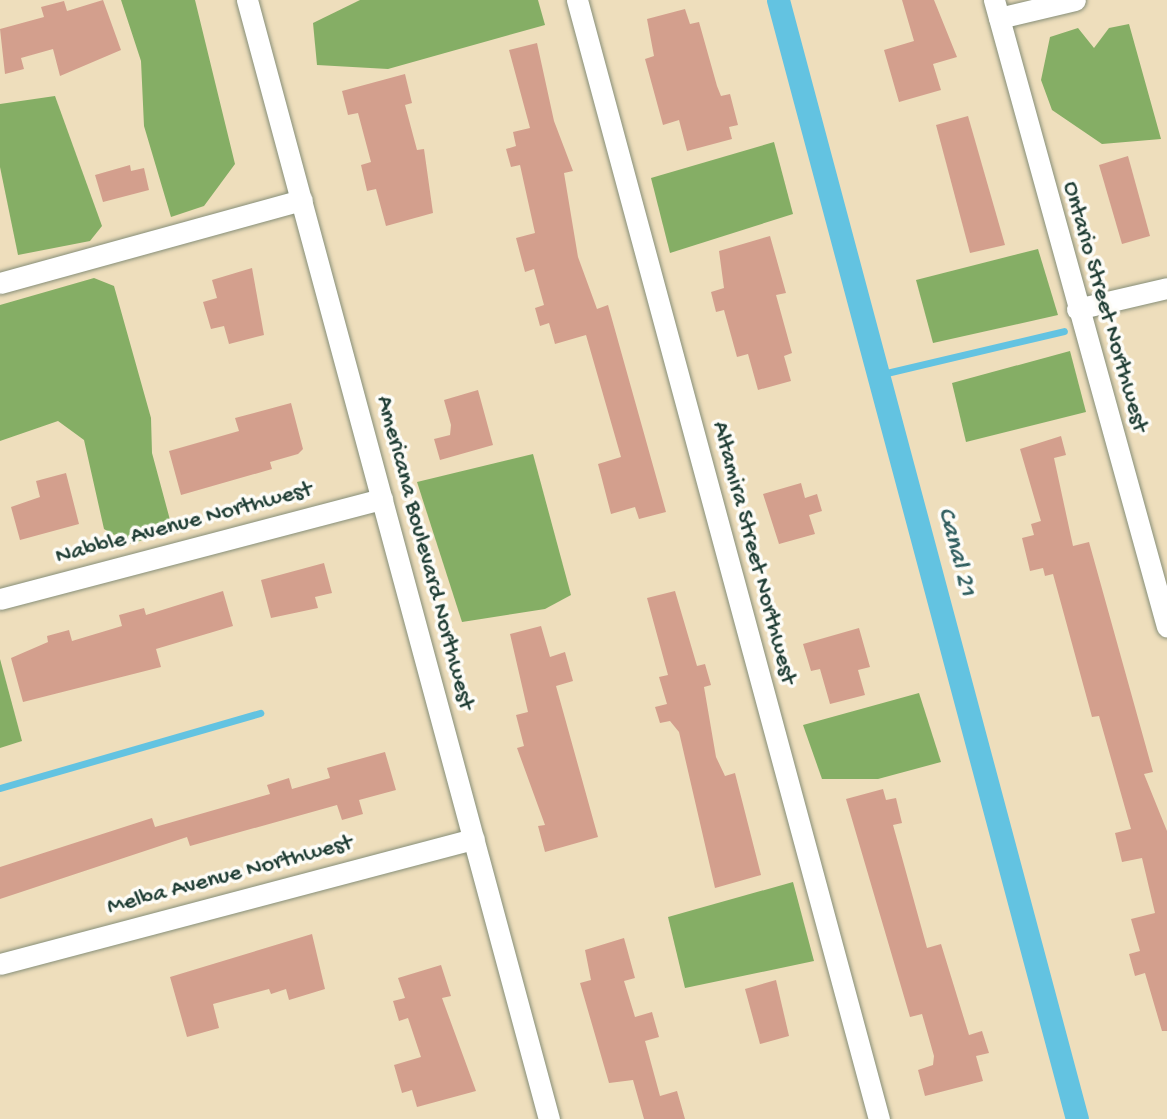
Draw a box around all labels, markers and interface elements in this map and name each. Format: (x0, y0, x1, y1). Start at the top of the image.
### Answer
street label: Ontario Street Northwest (1054, 178, 1154, 436)
street label: Americana Boulevard Northwest (368, 393, 480, 713)
street label: Altamira Street Northwest (704, 418, 802, 688)
street label: Nabble Avenue Northwest (53, 476, 315, 572)
water label: Canal 21 (928, 504, 982, 600)
street label: Melba Avenue Northwest (104, 829, 356, 923)

